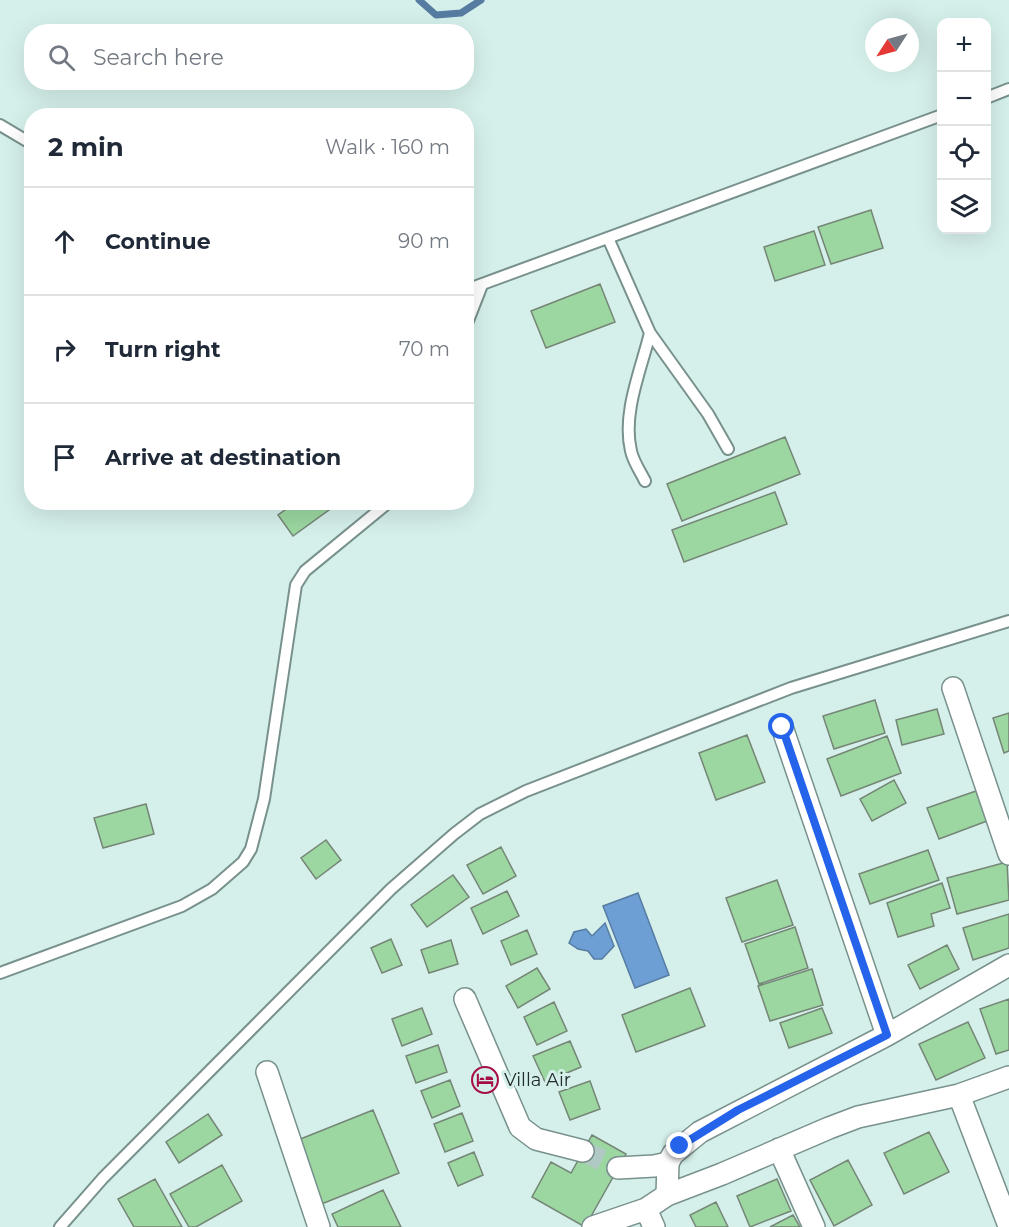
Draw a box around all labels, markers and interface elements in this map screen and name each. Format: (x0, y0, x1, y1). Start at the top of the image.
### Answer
north arrow (865, 18, 919, 72)
map controls (937, 18, 991, 234)
button: + (937, 18, 991, 72)
search box (24, 24, 474, 90)
icon: search (45, 41, 78, 74)
text: Search here (93, 44, 224, 71)
button: − (937, 72, 991, 126)
button: locate (937, 126, 991, 180)
text: 2 min (48, 131, 124, 163)
text: Walk · 160 m (325, 135, 450, 159)
button: layers (937, 180, 991, 234)
icon: ahead (48, 225, 81, 258)
text: Continue (105, 228, 211, 255)
text: 90 m (398, 229, 450, 253)
icon: right (48, 333, 81, 366)
text: Turn right (105, 336, 220, 363)
text: 70 m (399, 337, 450, 361)
icon: arrive (48, 441, 81, 474)
text: Arrive at destination (105, 444, 341, 471)
route start (768, 713, 794, 739)
hotel icon: Villa Air (470, 1065, 500, 1095)
place label: Villa Air (504, 1069, 571, 1091)
route end (666, 1132, 692, 1158)

